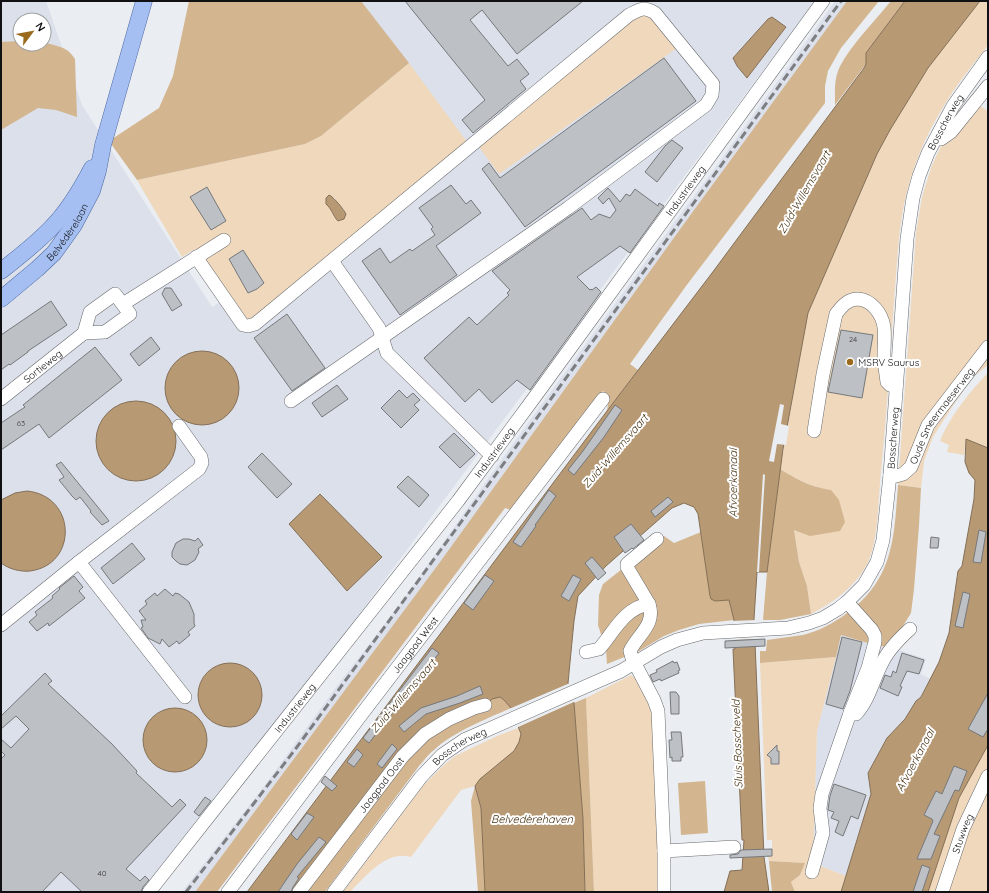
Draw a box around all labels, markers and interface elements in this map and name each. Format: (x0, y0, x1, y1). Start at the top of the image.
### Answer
north arrow (12, 12, 52, 52)
text: N (32, 20, 49, 34)
street label: Bosscherweg (925, 92, 966, 152)
water label: Zuid-Willemsvaart (775, 147, 834, 236)
street label: Industrieweg (663, 163, 708, 219)
street label: Belvédèrelaan (44, 201, 91, 264)
house number: 24 (849, 334, 857, 344)
street label: Sortieweg (21, 347, 65, 386)
place label: MSRV Saurus (858, 356, 920, 369)
marker: MSRV Saurus (845, 357, 855, 367)
street label: Oude Smeermaeserweg (907, 365, 977, 466)
street label: Bosscherweg (884, 407, 902, 470)
water label: Zuid-Willemsvaart (579, 410, 652, 491)
house number: 63 (17, 418, 25, 428)
street label: Industrieweg (472, 425, 517, 480)
water label: Afvoerkanaal (726, 447, 740, 517)
street label: Jaagpad West (389, 613, 442, 676)
water label: Zuid-Willemsvaart (367, 655, 440, 736)
street label: Industrieweg (272, 681, 319, 735)
water label: Sluis Bosscheveld (728, 698, 746, 789)
street label: Bosscherweg (430, 725, 489, 768)
water label: Afvoerkanaal (893, 725, 938, 794)
street label: Jaagpad Oost (356, 754, 407, 816)
water label: Belvedèrehaven (491, 812, 574, 826)
street label: Stuwweg (949, 812, 976, 855)
house number: 40 (98, 868, 107, 878)

